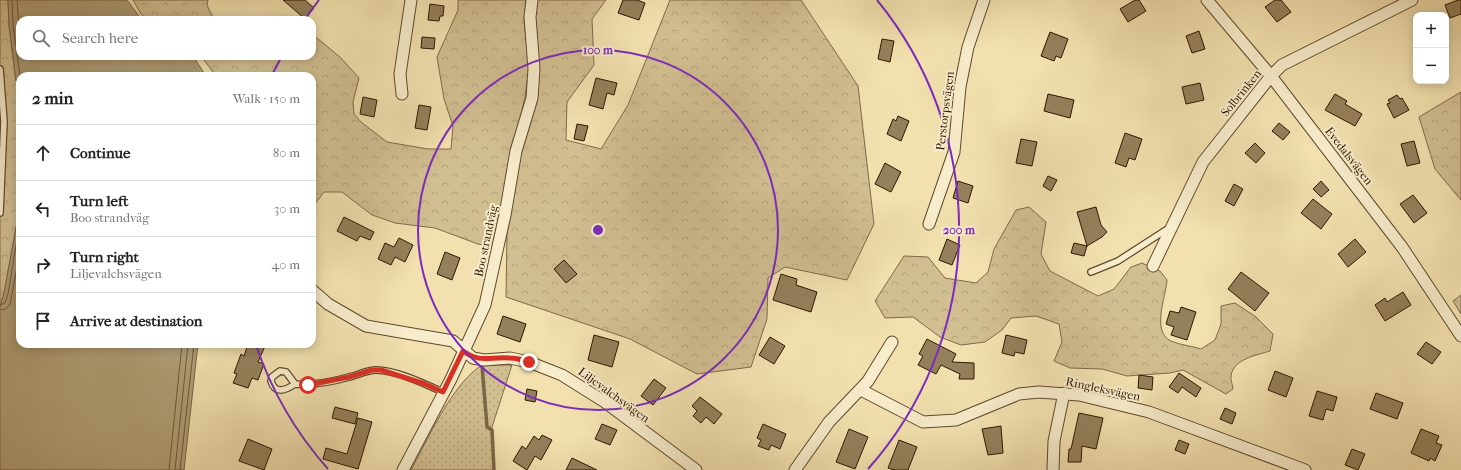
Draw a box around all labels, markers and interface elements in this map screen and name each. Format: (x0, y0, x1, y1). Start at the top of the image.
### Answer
map controls (1413, 12, 1449, 84)
button: + (1413, 12, 1449, 48)
search box (16, 16, 316, 60)
icon: search (30, 27, 52, 49)
text: Search here (62, 29, 138, 47)
text: 100 m (583, 43, 614, 57)
button: − (1413, 48, 1449, 84)
street label: Solbrinken (1218, 67, 1264, 119)
street label: Perstorpsvägen (933, 70, 957, 151)
text: 2 min (32, 88, 73, 108)
text: Walk · 150 m (233, 91, 300, 106)
street label: Evedalsvägen (1322, 124, 1376, 188)
icon: ahead (32, 142, 54, 164)
text: Continue (70, 144, 130, 162)
text: 80 m (273, 145, 300, 160)
text: Turn left (70, 192, 128, 210)
icon: left (32, 198, 54, 220)
text: 30 m (274, 201, 300, 216)
street label: Boo strandväg (472, 203, 501, 278)
text: Boo strandväg (70, 210, 149, 225)
centre of rings (591, 223, 605, 237)
text: 200 m (943, 223, 976, 237)
text: Turn right (70, 248, 139, 266)
icon: right (32, 254, 54, 276)
text: 40 m (272, 257, 300, 272)
text: Liljevalchsvägen (70, 266, 162, 281)
icon: arrive (32, 310, 54, 332)
text: Arrive at destination (70, 312, 202, 330)
route end (520, 353, 538, 371)
street label: Liljevalchsvägen (576, 364, 652, 426)
street label: Ringleksvägen (1064, 374, 1142, 404)
route start (299, 376, 317, 394)

